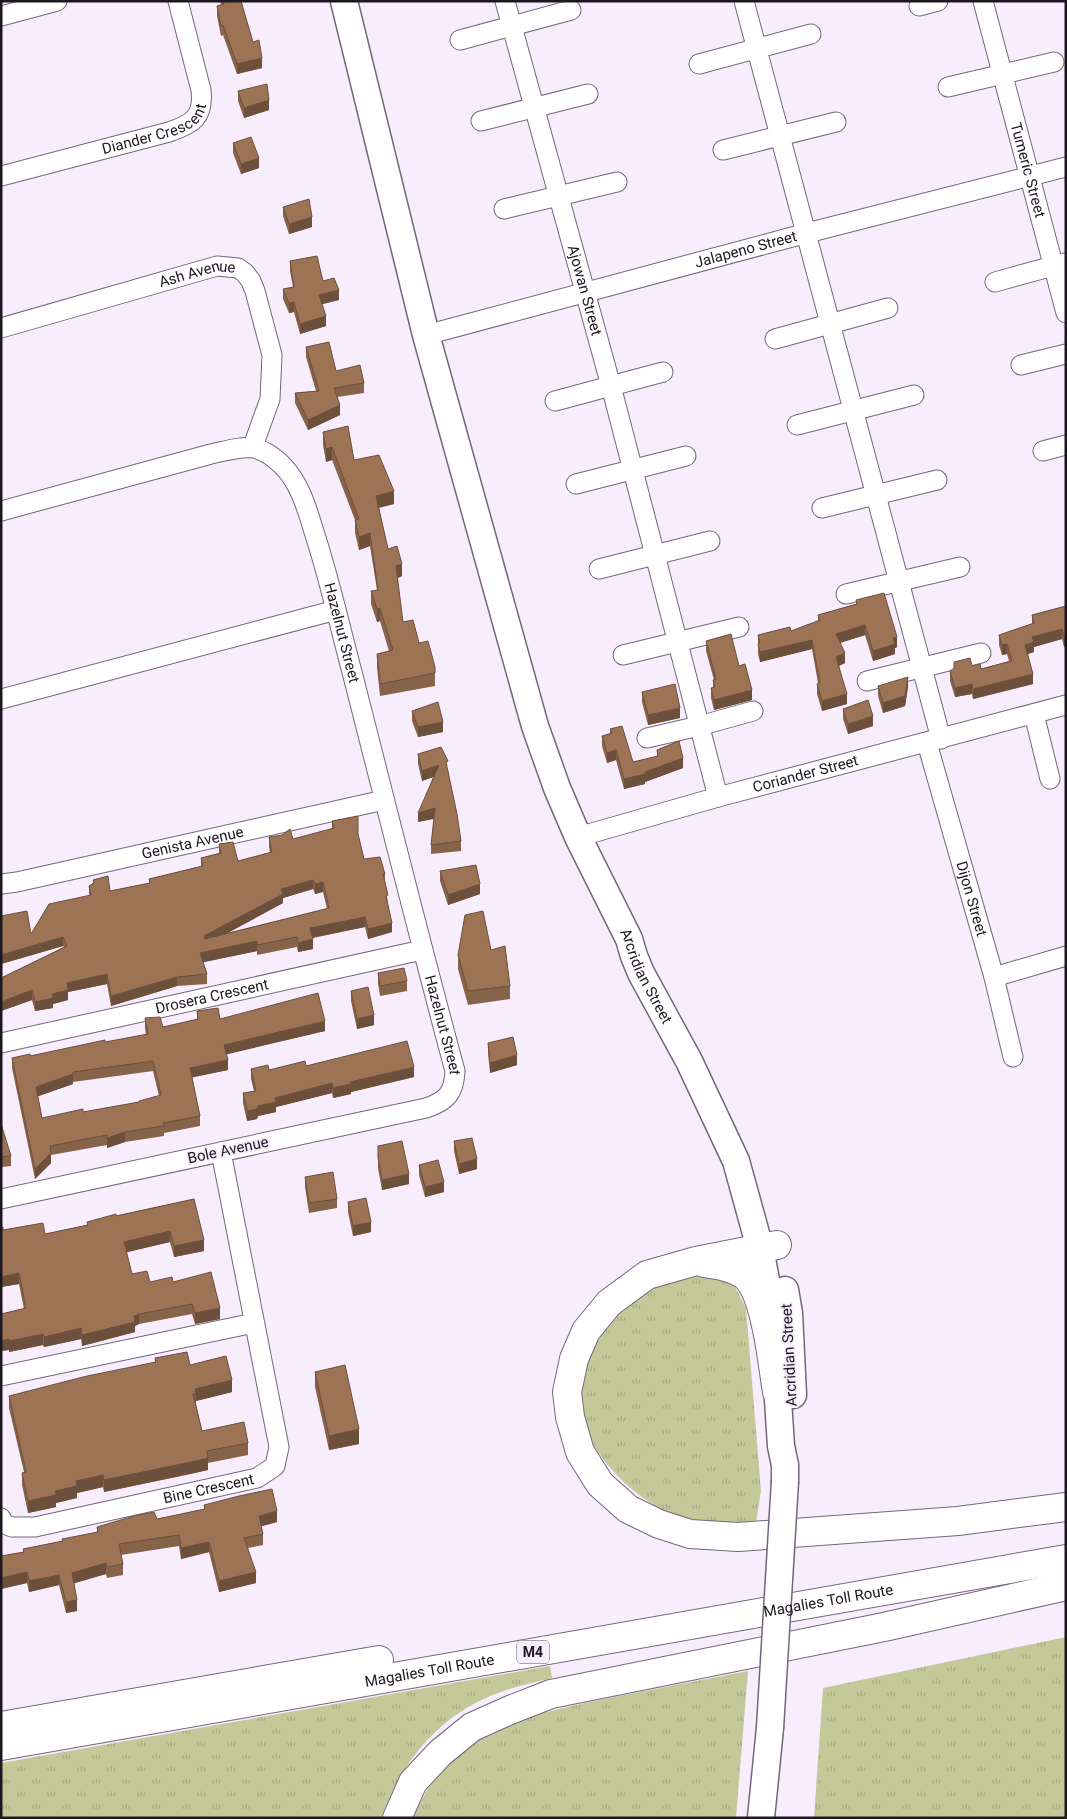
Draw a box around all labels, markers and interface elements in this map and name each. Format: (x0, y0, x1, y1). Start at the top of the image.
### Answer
street label: Diander Crescent (100, 102, 210, 158)
street label: Tumeric Street (1007, 121, 1049, 220)
street label: Jalapeno Street (693, 227, 799, 272)
street label: Ajowan Street (564, 243, 606, 338)
street label: Ash Avenue (157, 257, 236, 291)
street label: Hazelnut Street (320, 581, 363, 685)
street label: Coriander Street (751, 751, 860, 796)
street label: Genista Avenue (140, 823, 245, 863)
street label: Dijon Street (952, 859, 991, 938)
street label: Arcridian Street (616, 925, 676, 1027)
street label: Hazelnut Street (421, 973, 464, 1075)
street label: Drosera Crescent (154, 975, 270, 1018)
street label: Bole Avenue (186, 1133, 270, 1167)
street label: Arcridian Street (777, 1303, 801, 1407)
street label: Bine Crescent (161, 1470, 256, 1507)
street label: Magalies Toll Route (762, 1581, 895, 1621)
road number: M4 (517, 1640, 549, 1664)
street label: Magalies Toll Route (363, 1651, 496, 1691)

